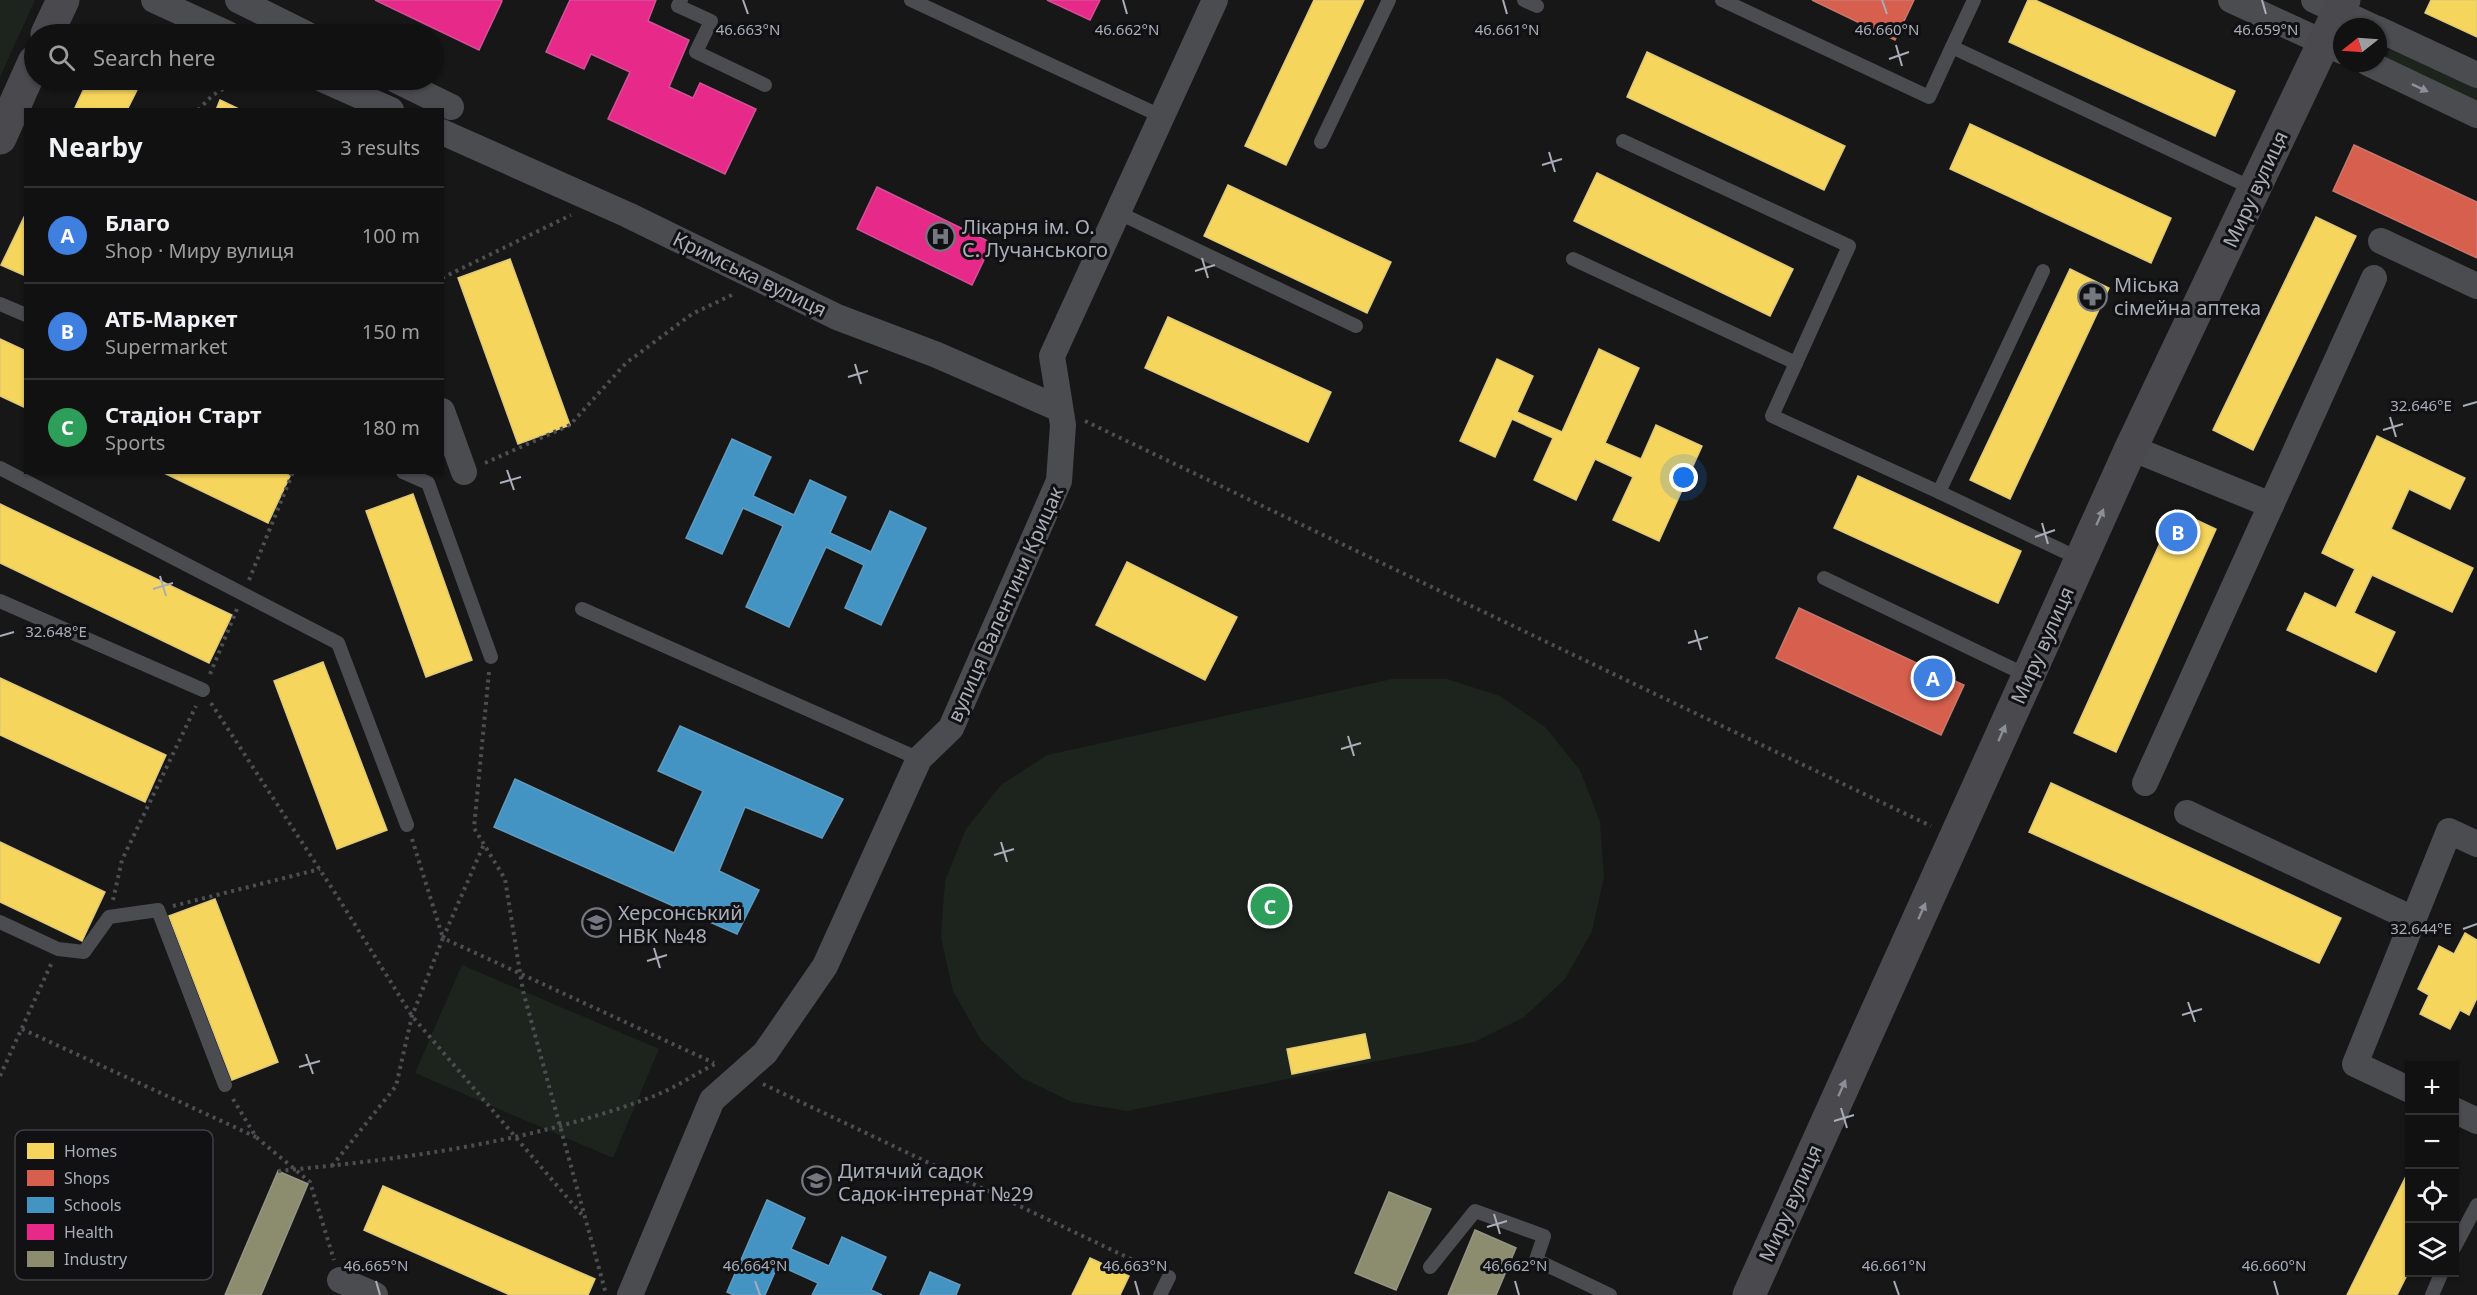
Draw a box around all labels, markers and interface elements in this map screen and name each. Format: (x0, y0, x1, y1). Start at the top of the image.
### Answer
north arrow (2333, 18, 2387, 72)
text: 46.663°N (716, 19, 780, 39)
text: 46.662°N (1095, 19, 1159, 39)
text: 46.661°N (1475, 19, 1539, 39)
text: 46.660°N (1855, 19, 1919, 39)
text: 46.659°N (2234, 19, 2298, 39)
search box (24, 24, 444, 90)
icon: search (45, 41, 78, 74)
text: Search here (93, 42, 215, 72)
one-way arrow (2412, 83, 2430, 93)
street label: Миру вулиця (2216, 126, 2294, 252)
text: Nearby (48, 129, 143, 165)
text: 3 results (340, 134, 420, 161)
text: Благо (105, 207, 170, 237)
place label: Лікарня ім. О. С. Лучанського (962, 213, 1108, 263)
hospital icon: Лікарня ім. О. С. Лучанського (925, 221, 957, 253)
text: A (61, 222, 74, 249)
text: 100 m (362, 222, 420, 249)
street label: Кримська вулиця (669, 225, 831, 323)
text: Shop · Миру вулиця (105, 237, 294, 264)
place label: Міська сімейна аптека (2114, 271, 2261, 321)
pharmacy icon: Міська сімейна аптека (2077, 280, 2109, 312)
text: АТБ-Маркет (105, 303, 237, 333)
text: B (61, 318, 74, 345)
text: 150 m (362, 318, 420, 345)
text: Supermarket (105, 333, 228, 360)
text: 32.646°E (2390, 395, 2452, 415)
text: Стадіон Старт (105, 399, 261, 429)
text: C (61, 414, 74, 441)
text: 180 m (362, 414, 420, 441)
text: Sports (105, 429, 165, 456)
your location (1669, 463, 1698, 492)
street label: вулиця Валентини Крицак (941, 482, 1069, 726)
one-way arrow (2095, 508, 2105, 526)
pin: B (2158, 510, 2198, 554)
street label: Миру вулиця (2004, 582, 2080, 708)
text: 32.648°E (25, 621, 87, 641)
pin: A (1914, 656, 1952, 700)
one-way arrow (1998, 724, 2007, 742)
pin: C (1250, 884, 1290, 928)
place label: Херсонський НВК №48 (618, 899, 743, 949)
one-way arrow (1917, 901, 1927, 919)
school or university icon: Херсонський НВК №48 (581, 907, 613, 939)
text: 32.644°E (2390, 918, 2452, 938)
map controls (2405, 1061, 2459, 1277)
button: + (2405, 1061, 2459, 1115)
one-way arrow (1837, 1080, 1846, 1097)
button: − (2405, 1115, 2459, 1169)
legend (15, 1130, 213, 1280)
text: Homes (64, 1140, 117, 1162)
street label: Миру вулиця (1752, 1140, 1828, 1266)
place label: Дитячий садок Садок-інтернат №29 (838, 1157, 1034, 1207)
school or university icon: Дитячий садок Садок-інтернат №29 (801, 1165, 833, 1197)
text: Shops (64, 1167, 110, 1189)
button: locate (2405, 1169, 2459, 1223)
text: Schools (64, 1194, 122, 1216)
text: Health (64, 1221, 114, 1243)
button: layers (2405, 1223, 2459, 1277)
text: Industry (64, 1248, 128, 1270)
text: 46.665°N (344, 1255, 408, 1275)
text: 46.664°N (723, 1255, 787, 1275)
text: 46.663°N (1103, 1255, 1167, 1275)
text: 46.662°N (1483, 1255, 1547, 1275)
text: 46.661°N (1862, 1255, 1926, 1275)
text: 46.660°N (2242, 1255, 2306, 1275)

